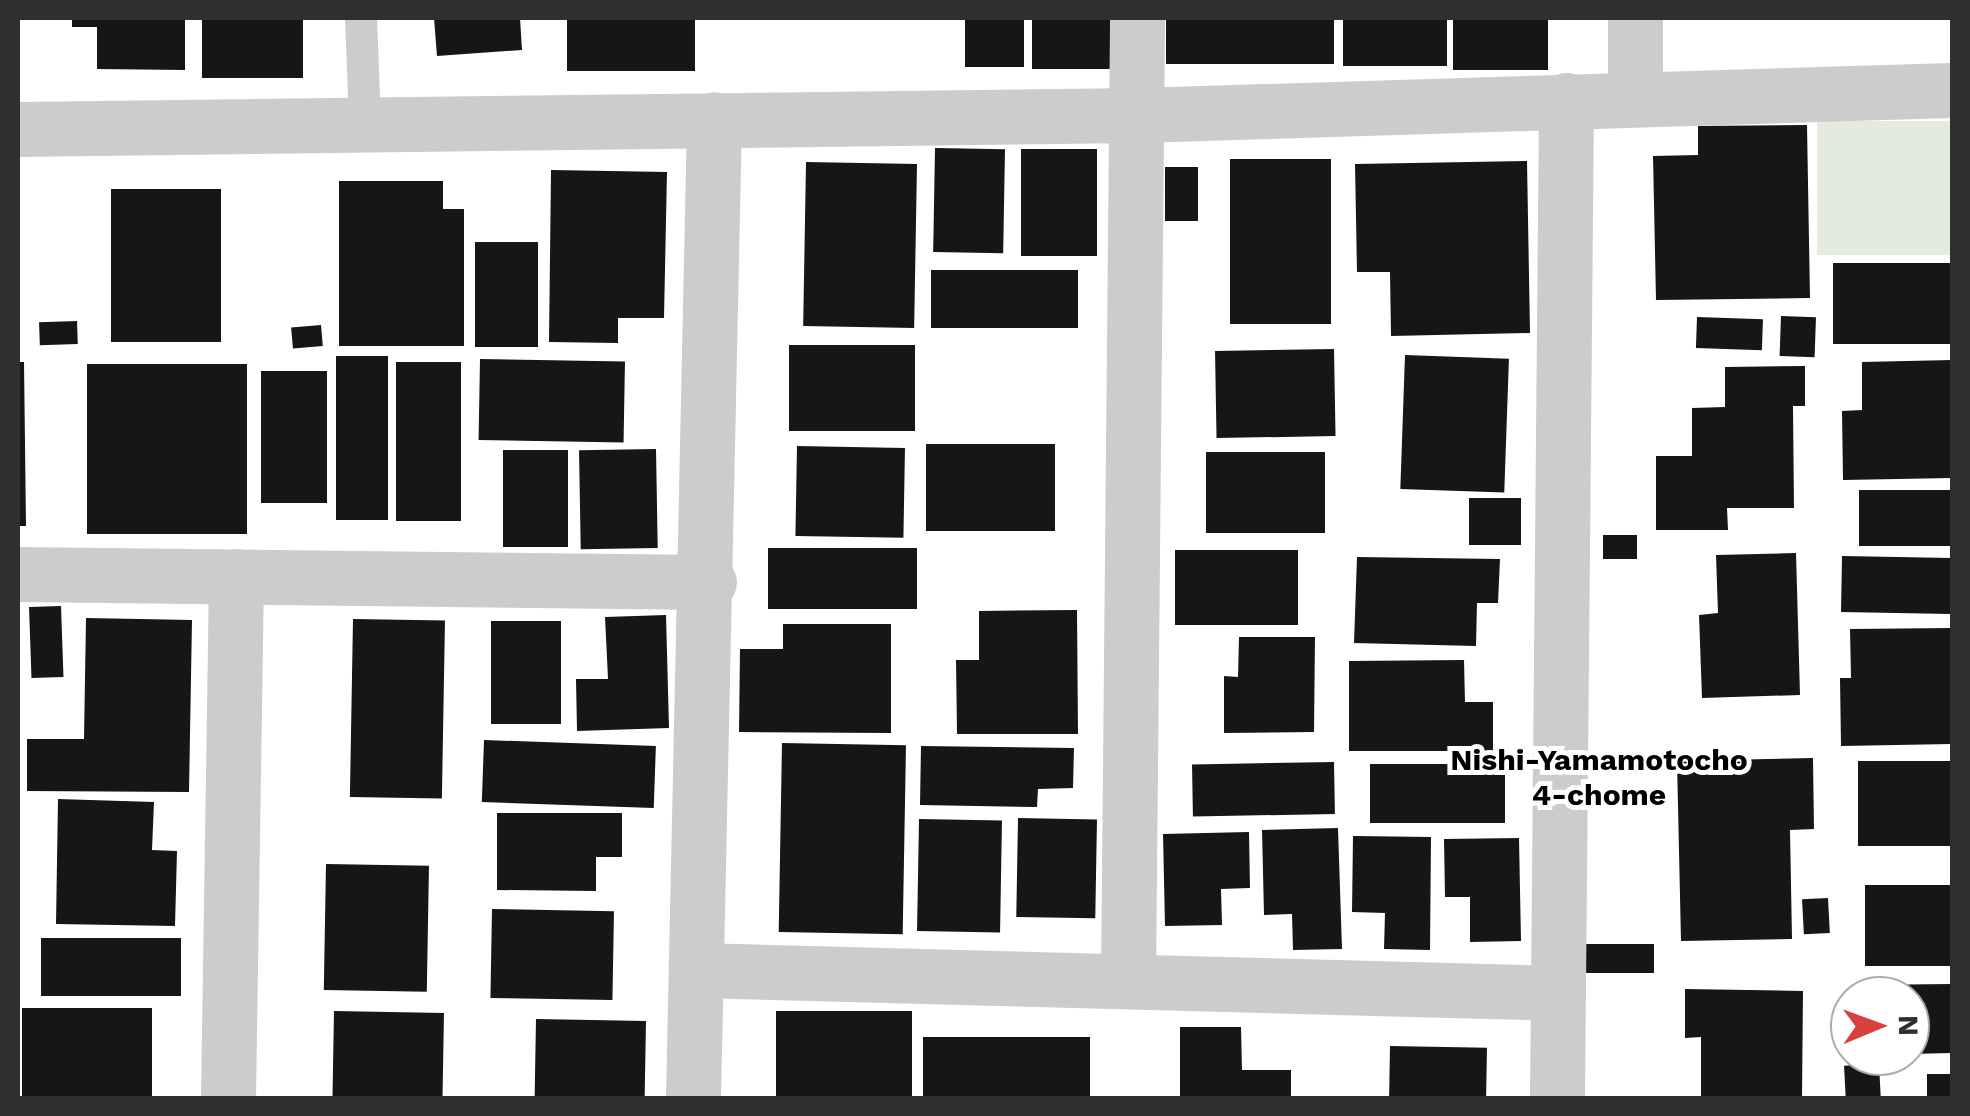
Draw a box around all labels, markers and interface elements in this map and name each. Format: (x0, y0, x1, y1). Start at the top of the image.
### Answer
district label: Nishi-Yamamotocho 4-chome (1450, 742, 1748, 812)
north arrow (1830, 976, 1930, 1076)
text: N (1892, 1015, 1925, 1036)

